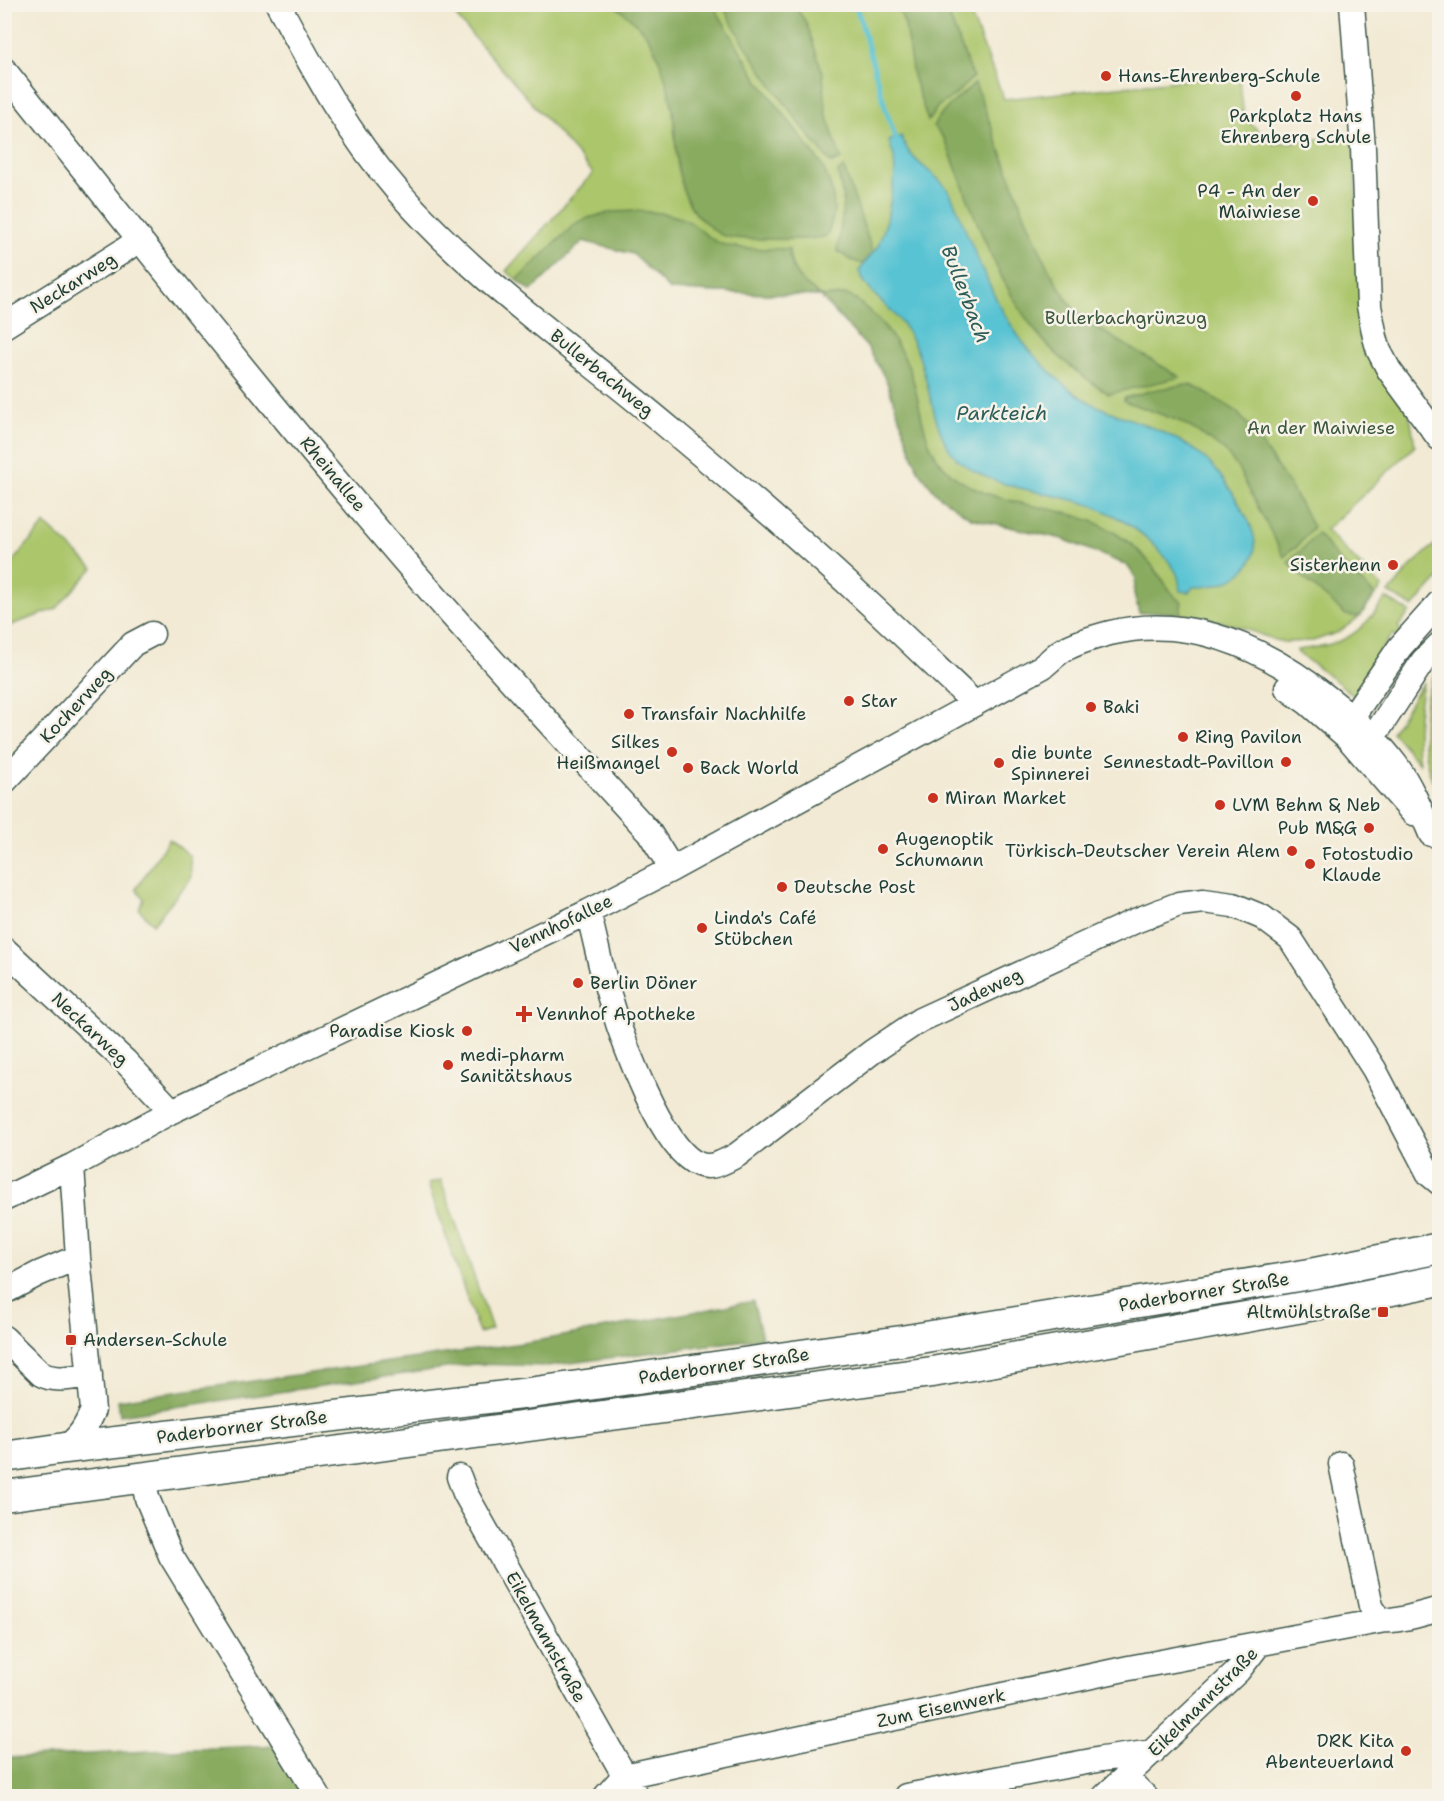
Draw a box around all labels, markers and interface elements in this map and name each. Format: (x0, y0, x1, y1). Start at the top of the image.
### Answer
place label: Hans-Ehrenberg-Schule (1118, 64, 1321, 88)
marker: Hans-Ehrenberg-Schule (1099, 69, 1113, 83)
marker: Parkplatz Hans Ehrenberg Schule (1289, 89, 1303, 103)
place label: Parkplatz Hans Ehrenberg Schule (1220, 104, 1372, 149)
place label: P4 - An der Maiwiese (1197, 179, 1301, 224)
marker: P4 - An der Maiwiese (1306, 194, 1320, 208)
water label: Bullerbach (935, 241, 997, 347)
street label: Neckarweg (25, 247, 121, 319)
park label: Bullerbachgrünzug (1045, 306, 1207, 330)
street label: Bullerbachweg (545, 324, 659, 422)
water label: Parkteich (956, 400, 1048, 426)
park label: An der Maiwiese (1247, 416, 1395, 440)
street label: Rheinallee (295, 431, 371, 517)
place label: Sisterhenn (1290, 553, 1381, 577)
marker: Sisterhenn (1386, 558, 1400, 572)
street label: Kocherweg (34, 662, 118, 748)
place label: Star (861, 689, 898, 713)
marker: Star (842, 694, 856, 708)
place label: Baki (1103, 695, 1140, 719)
marker: Baki (1084, 700, 1098, 714)
place label: Transfair Nachhilfe (641, 702, 806, 726)
marker: Transfair Nachhilfe (622, 707, 636, 721)
place label: Ring Pavilon (1195, 725, 1302, 749)
place label: Silkes Heißmangel (556, 730, 661, 775)
marker: Ring Pavilon (1176, 730, 1190, 744)
place label: die bunte Spinnerei (1011, 741, 1093, 786)
marker: Silkes Heißmangel (665, 745, 679, 759)
place label: Sennestadt-Pavillon (1103, 750, 1274, 774)
marker: Sennestadt-Pavillon (1279, 755, 1293, 769)
place label: Back World (700, 756, 799, 780)
marker: die bunte Spinnerei (992, 756, 1006, 770)
marker: Back World (681, 761, 695, 775)
place label: Miran Market (945, 786, 1066, 810)
marker: Miran Market (926, 791, 940, 805)
place label: LVM Behm & Neb (1232, 793, 1380, 817)
marker: LVM Behm & Neb (1213, 798, 1227, 812)
place label: Pub M&G (1278, 816, 1357, 840)
marker: Pub M&G (1362, 821, 1376, 835)
place label: Augenoptik Schumann (895, 827, 994, 872)
place label: Türkisch-Deutscher Verein Alem (1005, 839, 1280, 863)
marker: Augenoptik Schumann (876, 842, 890, 856)
place label: Fotostudio Klaude (1322, 842, 1414, 887)
marker: Türkisch-Deutscher Verein Alem (1285, 844, 1299, 858)
marker: Fotostudio Klaude (1303, 857, 1317, 871)
place label: Deutsche Post (794, 875, 916, 899)
marker: Deutsche Post (775, 880, 789, 894)
street label: Vennhofallee (505, 889, 617, 959)
place label: Linda's Café Stübchen (714, 906, 817, 951)
marker: Linda's Café Stübchen (695, 921, 709, 935)
street label: Jadeweg (944, 962, 1026, 1018)
place label: Berlin Döner (590, 971, 698, 995)
marker: Berlin Döner (571, 976, 585, 990)
street label: Neckarweg (46, 987, 134, 1071)
place label: Vennhof Apotheke (536, 1002, 696, 1026)
marker: Vennhof Apotheke (517, 1007, 531, 1021)
place label: Paradise Kiosk (329, 1019, 455, 1043)
marker: Paradise Kiosk (460, 1024, 474, 1038)
place label: medi-pharm Sanitätshaus (460, 1043, 573, 1088)
marker: medi-pharm Sanitätshaus (441, 1058, 455, 1072)
street label: Paderborner Straße (1117, 1267, 1291, 1317)
place label: Altmühlstraße (1246, 1300, 1371, 1324)
marker: Altmühlstraße (1376, 1305, 1390, 1319)
place label: Andersen-Schule (83, 1328, 228, 1352)
marker: Andersen-Schule (64, 1333, 78, 1347)
street label: Paderborner Straße (637, 1342, 811, 1390)
street label: Paderborner Straße (155, 1405, 329, 1449)
street label: Eikelmannstraße (500, 1567, 592, 1707)
street label: Eikelmannstraße (1143, 1642, 1263, 1762)
street label: Zum Eisenwerk (874, 1683, 1008, 1733)
place label: DRK Kita Abenteuerland (1265, 1729, 1394, 1774)
marker: DRK Kita Abenteuerland (1399, 1744, 1413, 1758)

